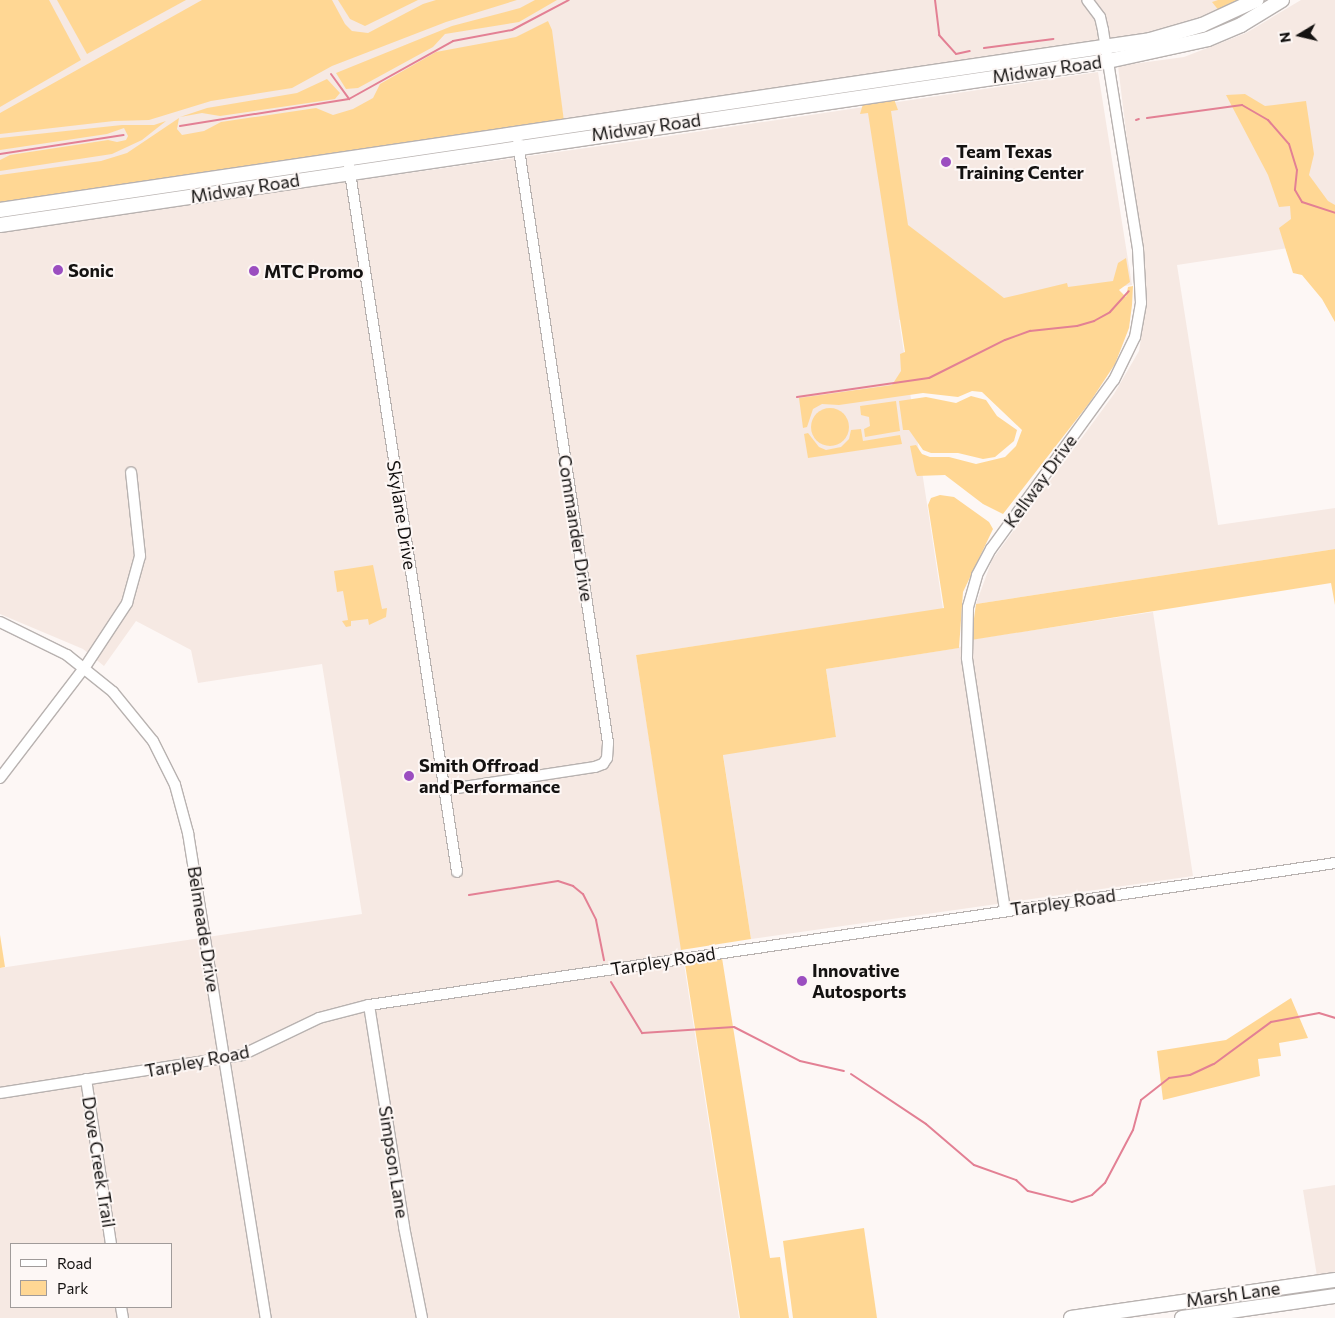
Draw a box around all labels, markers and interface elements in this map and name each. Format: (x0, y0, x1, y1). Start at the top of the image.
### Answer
north arrow (1275, 10, 1325, 60)
text: N (1275, 31, 1294, 44)
street label: Midway Road (991, 51, 1103, 87)
street label: Midway Road (590, 109, 702, 145)
place label: Team Texas Training Center (956, 141, 1084, 183)
marker: Team Texas Training Center (940, 156, 952, 168)
street label: Midway Road (189, 169, 301, 207)
place label: Sonic (68, 259, 114, 281)
place label: MTC Promo (264, 260, 364, 282)
marker: Sonic (52, 264, 64, 276)
marker: MTC Promo (248, 265, 260, 277)
street label: Kellway Drive (999, 430, 1081, 532)
street label: Commander Drive (554, 453, 598, 603)
street label: Skylane Drive (383, 459, 421, 571)
place label: Smith Offroad and Performance (419, 755, 560, 798)
marker: Smith Offroad and Performance (403, 770, 415, 782)
street label: Belmeade Drive (183, 865, 225, 993)
street label: Tarpley Road (1009, 884, 1117, 920)
street label: Tarpley Road (609, 942, 717, 980)
place label: Innovative Autosports (812, 960, 906, 1002)
marker: Innovative Autosports (796, 975, 808, 987)
street label: Tarpley Road (143, 1040, 251, 1082)
street label: Dove Creek Trail (78, 1095, 120, 1229)
street label: Simpson Lane (374, 1104, 414, 1220)
legend (10, 1243, 172, 1308)
text: Road (57, 1254, 92, 1272)
street label: Marsh Lane (1185, 1277, 1281, 1311)
text: Park (57, 1279, 88, 1297)

